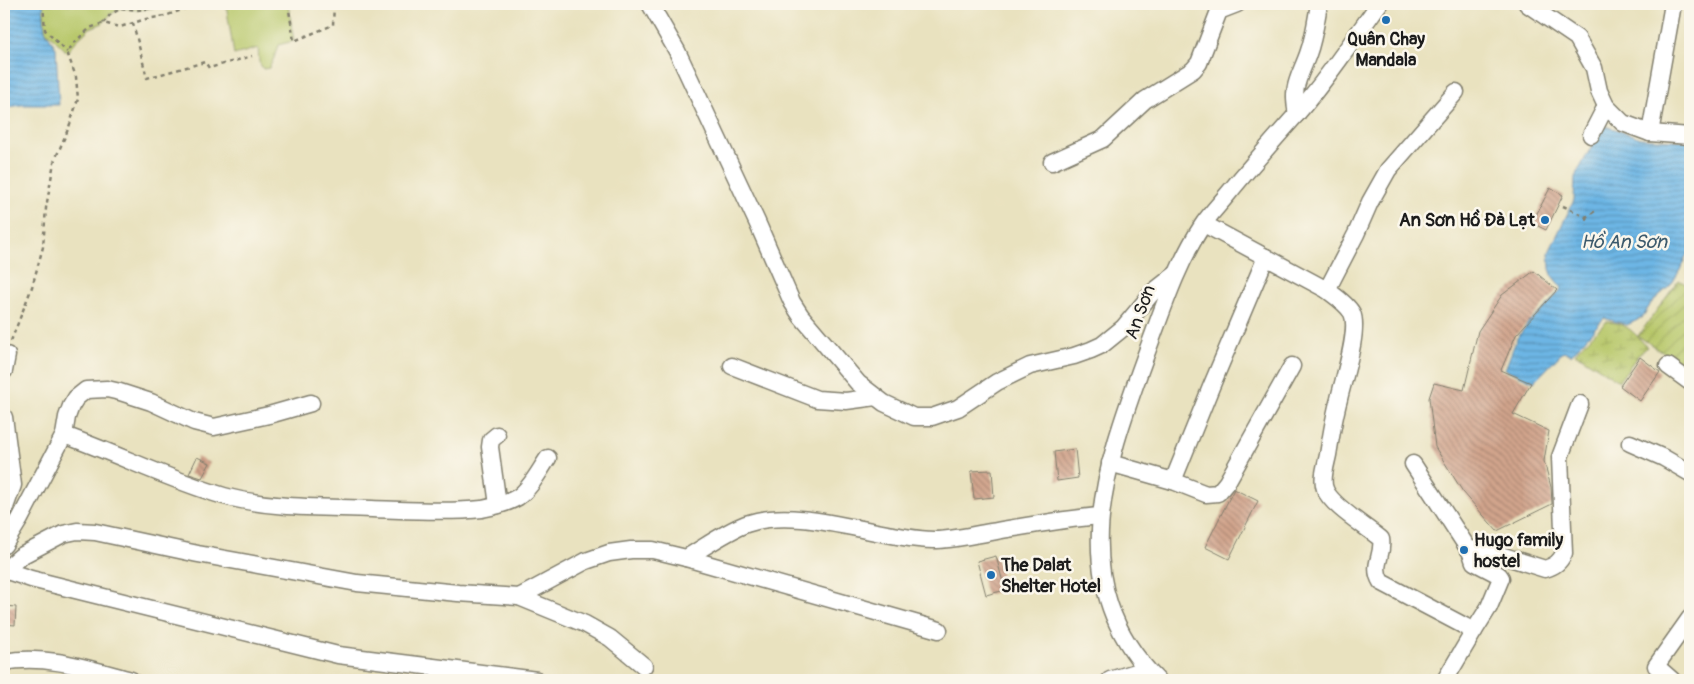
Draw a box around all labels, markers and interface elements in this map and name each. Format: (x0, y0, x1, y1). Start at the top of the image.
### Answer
marker: Quân Chay Mandala (1380, 14, 1392, 26)
place label: Quân Chay Mandala (1347, 28, 1425, 72)
place label: An Sơn Hồ Đà Lạt (1399, 209, 1536, 232)
marker: An Sơn Hồ Đà Lạt (1539, 214, 1551, 226)
water label: Hồ An Sơn (1581, 230, 1668, 254)
street label: An Sơn (1120, 282, 1161, 343)
place label: Hugo family hostel (1474, 529, 1564, 573)
marker: Hugo family hostel (1458, 544, 1470, 556)
place label: The Dalat Shelter Hotel (1000, 554, 1101, 598)
marker: The Dalat Shelter Hotel (985, 569, 997, 581)

